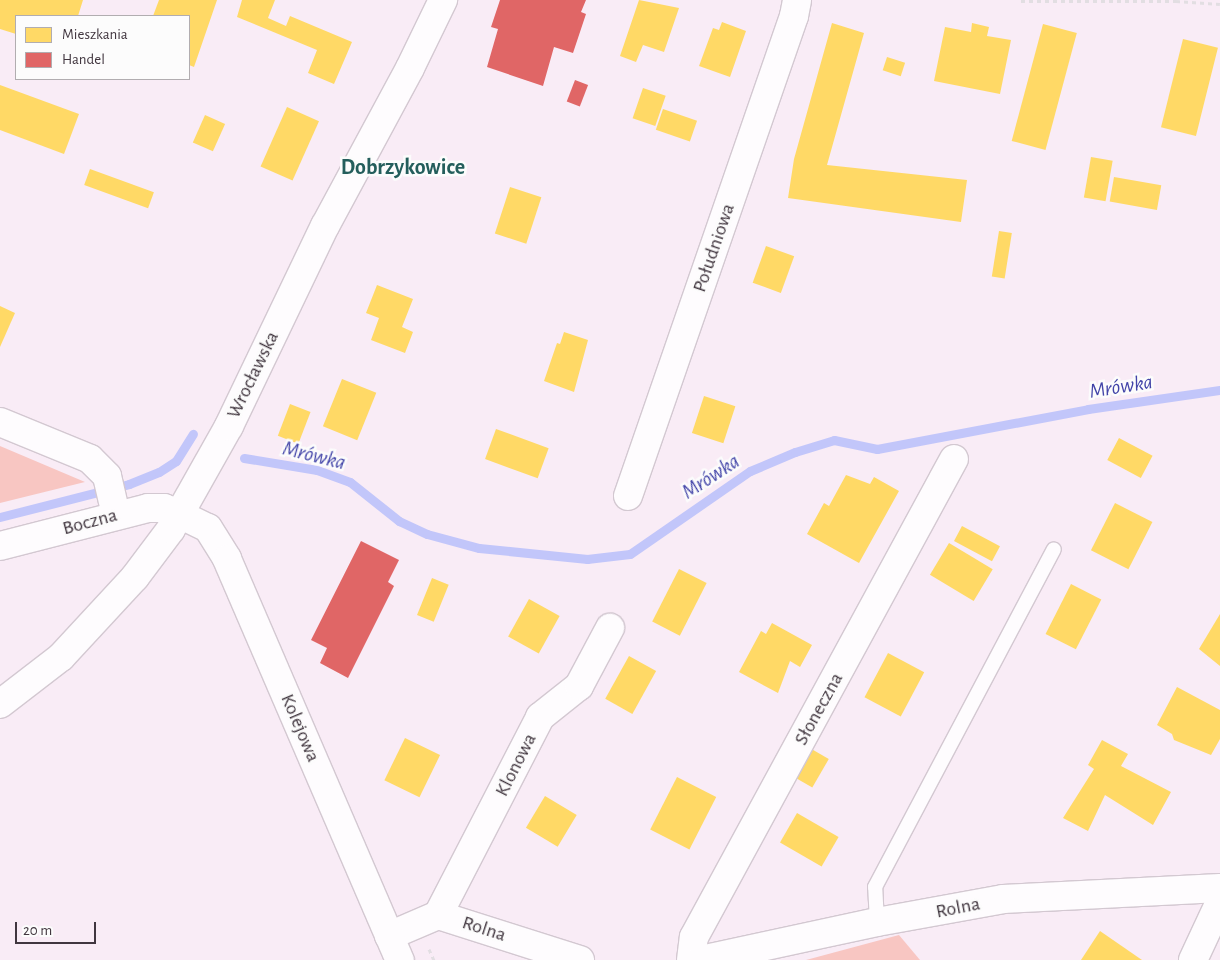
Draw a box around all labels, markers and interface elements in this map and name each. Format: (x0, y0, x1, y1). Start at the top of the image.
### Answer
legend (15, 15, 190, 80)
text: Mieszkania (62, 27, 128, 42)
text: Handel (62, 52, 105, 67)
district label: Dobrzykowice (341, 155, 465, 181)
street label: Południowa (688, 200, 740, 296)
street label: Wrocławska (222, 328, 284, 422)
water label: Mrówka (1088, 370, 1154, 404)
water label: Mrówka (280, 436, 348, 476)
water label: Mrówka (677, 449, 745, 505)
street label: Boczna (60, 503, 120, 541)
street label: Słoneczna (789, 669, 849, 749)
street label: Kolejowa (275, 690, 325, 766)
street label: Klonowa (490, 729, 542, 801)
street label: Rolna (934, 892, 982, 924)
street label: Rolna (459, 911, 509, 947)
scale bar (18, 912, 99, 944)
text: 20 m (23, 923, 52, 938)

